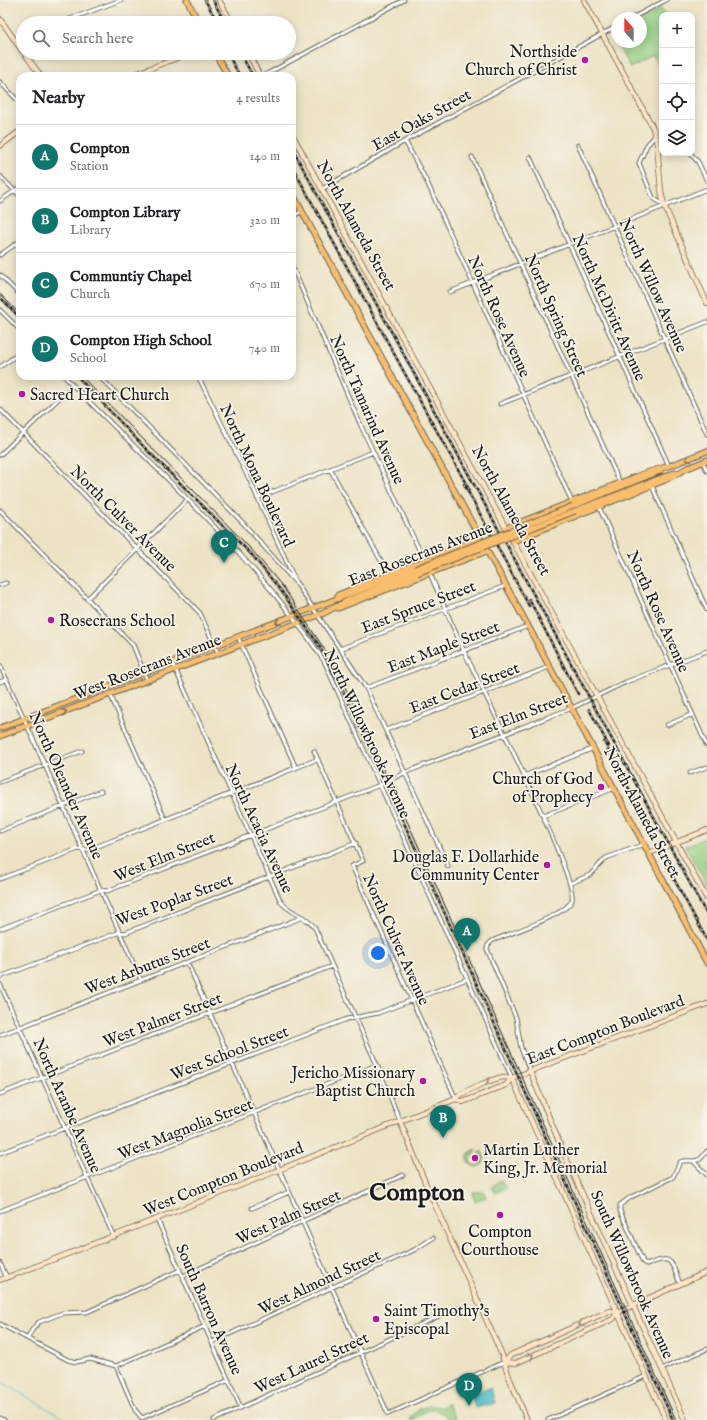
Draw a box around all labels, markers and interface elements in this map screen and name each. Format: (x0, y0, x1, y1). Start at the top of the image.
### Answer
north arrow (611, 12, 647, 48)
map controls (659, 12, 695, 156)
button: + (659, 12, 695, 48)
search box (16, 16, 296, 60)
icon: search (30, 27, 52, 49)
text: Search here (62, 29, 133, 48)
place label: Northside Church of Christ (465, 43, 578, 81)
button: − (659, 48, 695, 84)
marker: Northside Church of Christ (580, 55, 590, 65)
button: locate (659, 84, 695, 120)
street label: East Oaks Street (369, 85, 475, 156)
text: Nearby (32, 88, 85, 109)
text: 4 results (236, 90, 280, 107)
button: layers (659, 120, 695, 156)
text: Compton (70, 139, 130, 158)
text: A (41, 148, 49, 165)
text: 140 m (250, 148, 280, 165)
street label: North Alameda Street (311, 157, 400, 295)
text: Station (70, 158, 109, 175)
text: Compton Library (70, 203, 180, 222)
text: B (41, 212, 49, 229)
text: 320 m (250, 212, 280, 229)
street label: North Willow Avenue (614, 216, 691, 356)
text: Library (70, 222, 111, 239)
street label: North McDivitt Avenue (567, 231, 650, 384)
street label: North Spring Street (519, 251, 592, 381)
street label: North Rose Avenue (462, 253, 534, 381)
text: Communtiy Chapel (70, 267, 192, 286)
text: C (40, 276, 50, 293)
text: 670 m (249, 276, 280, 293)
text: Church (70, 286, 110, 303)
text: Compton High School (70, 331, 212, 350)
street label: North Tamarind Avenue (324, 332, 408, 488)
text: D (40, 340, 50, 357)
text: 740 m (248, 340, 280, 357)
text: School (70, 350, 107, 367)
place label: Sacred Heart Church (30, 386, 170, 406)
marker: Sacred Heart Church (17, 389, 27, 399)
street label: North Mona Boulevard (214, 401, 298, 551)
street label: North Alameda Street (466, 442, 555, 580)
one-way arrow (684, 454, 691, 462)
street label: North Culver Avenue (65, 462, 180, 577)
street label: East Rosecrans Avenue (346, 518, 495, 592)
pin: C (211, 530, 237, 563)
street label: North Rose Avenue (621, 548, 693, 676)
street label: East Spruce Street (359, 577, 479, 639)
place label: Rosecrans School (59, 612, 176, 632)
marker: Rosecrans School (46, 615, 56, 625)
one-way arrow (274, 617, 281, 625)
street label: East Maple Street (385, 617, 503, 678)
street label: West Rosecrans Avenue (71, 631, 224, 705)
street label: North Willowbrook Avenue (318, 646, 414, 822)
street label: East Cedar Street (407, 659, 523, 719)
street label: East Elm Street (467, 689, 571, 745)
one-way arrow (61, 708, 68, 716)
street label: North Oleander Avenue (24, 709, 107, 863)
street label: North Alameda Street (598, 744, 685, 882)
street label: North Acacia Avenue (219, 761, 297, 897)
place label: Church of God of Prophecy (492, 770, 593, 808)
marker: Church of God of Prophecy (596, 782, 606, 792)
street label: West Elm Street (111, 828, 219, 887)
place label: Douglas F. Dollarhide Community Center (392, 848, 539, 886)
marker: Douglas F. Dollarhide Community Center (542, 860, 552, 870)
street label: West Poplar Street (113, 870, 236, 931)
street label: North Culver Avenue (357, 871, 433, 1009)
pin: A (454, 918, 480, 951)
street label: West Arbutus Street (82, 934, 214, 1000)
your location (368, 943, 388, 963)
street label: West Palmer Street (100, 989, 225, 1053)
street label: East Compton Boulevard (524, 991, 688, 1070)
street label: West School Street (168, 1022, 292, 1086)
street label: North Aranbe Avenue (27, 1035, 105, 1176)
place label: Jericho Missionary Baptist Church (289, 1064, 415, 1102)
marker: Jericho Missionary Baptist Church (418, 1076, 428, 1086)
one-way arrow (486, 1078, 493, 1086)
street label: West Magnolia Street (115, 1095, 257, 1165)
pin: B (430, 1105, 456, 1138)
street label: West Compton Boulevard (141, 1138, 307, 1221)
place label: Martin Luther King, Jr. Memorial (483, 1141, 608, 1179)
marker: Martin Luther King, Jr. Memorial (470, 1153, 480, 1163)
district label: Compton (369, 1178, 465, 1209)
street label: West Palm Street (233, 1186, 345, 1250)
street label: South Willowbrook Avenue (585, 1188, 677, 1362)
marker: Compton Courthouse (495, 1210, 505, 1220)
place label: Compton Courthouse (461, 1223, 539, 1261)
street label: South Barron Avenue (170, 1241, 246, 1378)
street label: West Almond Street (255, 1245, 385, 1320)
place label: Saint Timothy's Episcopal (384, 1302, 490, 1340)
marker: Saint Timothy's Episcopal (371, 1314, 381, 1324)
one-way arrow (578, 1319, 585, 1327)
street label: West Laurel Street (251, 1328, 373, 1399)
one-way arrow (527, 1353, 535, 1361)
pin: D (456, 1373, 482, 1406)

